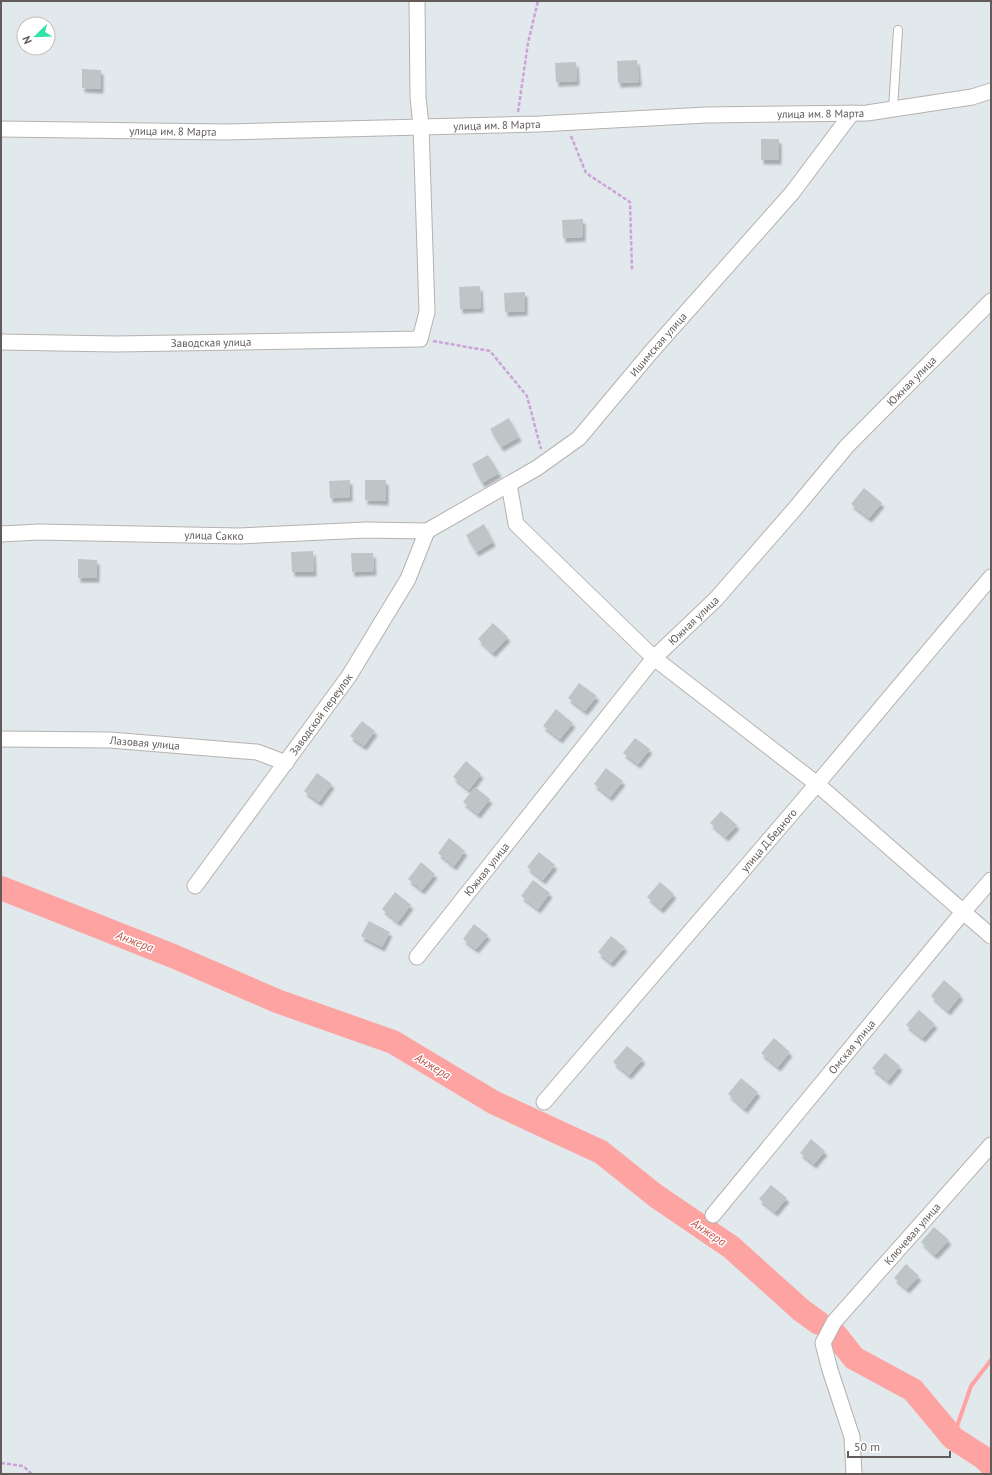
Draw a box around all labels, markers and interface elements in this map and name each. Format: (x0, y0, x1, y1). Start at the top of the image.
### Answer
north arrow (16, 16, 56, 56)
text: N (19, 34, 35, 46)
street label: улица им. 8 Марта (777, 106, 864, 121)
street label: улица им. 8 Марта (453, 117, 541, 133)
street label: улица им. 8 Марта (129, 124, 217, 139)
street label: Ишимская улица (626, 309, 690, 379)
street label: Заводская улица (171, 335, 251, 350)
street label: Южная улица (884, 353, 939, 409)
street label: улица Сакко (184, 528, 244, 543)
street label: Южная улица (665, 593, 722, 648)
street label: Заводской переулок (286, 670, 356, 758)
street label: Лазовая улица (108, 733, 180, 753)
street label: улица Д.Бедного (738, 805, 800, 875)
street label: Южная улица (461, 840, 512, 899)
water label: Анжера (113, 927, 156, 955)
street label: Омская улица (825, 1017, 878, 1077)
water label: Анжера (412, 1049, 454, 1082)
street label: Ключевая улица (881, 1200, 943, 1268)
water label: Анжера (688, 1214, 729, 1249)
scale bar (848, 1433, 950, 1459)
text: 50 m (854, 1439, 880, 1454)

